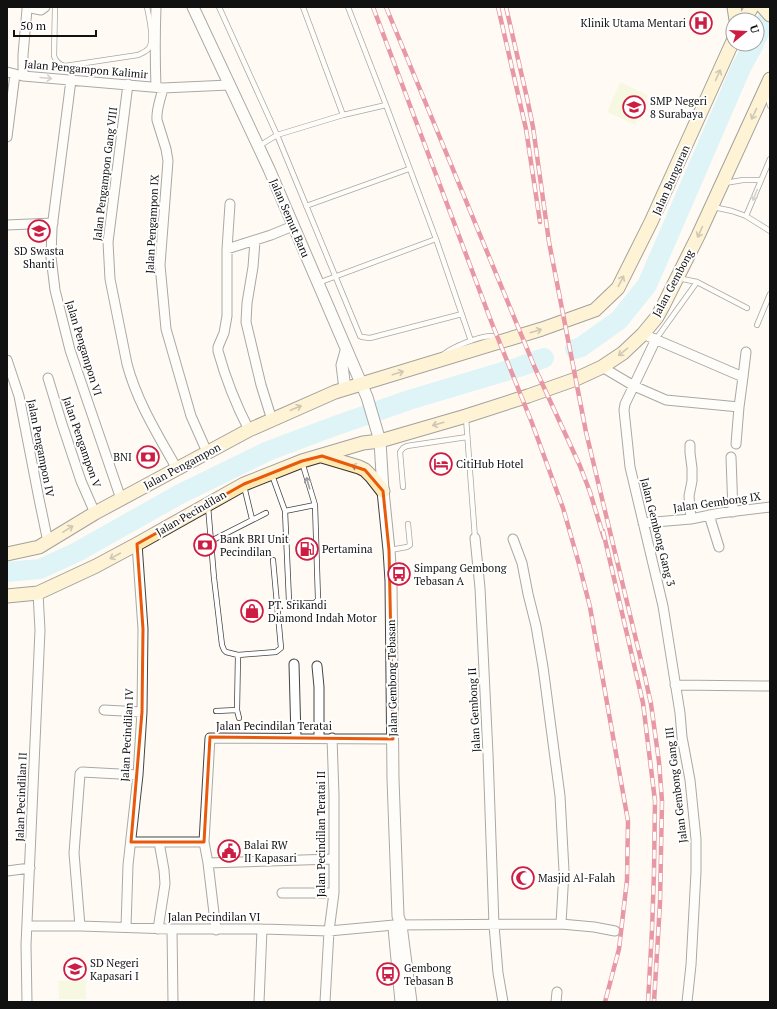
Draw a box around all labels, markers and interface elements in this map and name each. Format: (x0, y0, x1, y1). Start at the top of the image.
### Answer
hospital icon: Klinik Utama Mentari (688, 10, 714, 36)
scale bar (14, 12, 96, 38)
north arrow (725, 12, 765, 52)
place label: Klinik Utama Mentari (581, 16, 686, 30)
text: 50 m (20, 18, 47, 33)
text: U (747, 23, 762, 35)
street label: Jalan Pengampon Kalimir (23, 57, 149, 81)
one-way arrow (715, 69, 722, 81)
one-way arrow (39, 74, 52, 81)
school or university icon: SMP Negeri 8 Surabaya (621, 94, 647, 120)
place label: SMP Negeri 8 Surabaya (650, 94, 707, 121)
street label: Jalan Pengampon Gang VIII (90, 106, 120, 242)
one-way arrow (750, 108, 757, 120)
street label: Jalan Bunguran (649, 142, 693, 217)
street label: Jalan Pengampon IX (142, 173, 162, 274)
street label: Jalan Semut Baru (267, 176, 313, 260)
one-way arrow (751, 188, 758, 200)
school or university icon: SD Swasta Shanti (26, 218, 52, 244)
one-way arrow (695, 226, 703, 238)
place label: SD Swasta Shanti (14, 244, 65, 271)
street label: Jalan Gembong (649, 247, 697, 319)
one-way arrow (618, 276, 625, 288)
street label: Jalan Pengampon VI (63, 299, 105, 398)
one-way arrow (529, 327, 542, 334)
one-way arrow (617, 348, 628, 356)
one-way arrow (391, 369, 404, 376)
street label: Jalan Pengampon V (60, 395, 104, 490)
street label: Jalan Pengampon IV (25, 398, 57, 499)
one-way arrow (290, 404, 302, 412)
one-way arrow (431, 421, 444, 428)
street label: Jalan Pengampon (141, 440, 223, 492)
bank icon: BNI (135, 444, 161, 470)
place label: BNI (113, 450, 132, 464)
hotel icon: CitiHub Hotel (428, 451, 454, 477)
place label: CitiHub Hotel (456, 457, 524, 471)
one-way arrow (351, 462, 363, 470)
street label: Jalan Gembong Gang 3 (638, 476, 678, 588)
one-way arrow (304, 477, 311, 490)
street label: Jalan Pecindilan (153, 487, 229, 539)
street label: Jalan Gembong IX (672, 489, 762, 515)
one-way arrow (62, 525, 74, 533)
bank icon: Bank BRI Unit Pecindilan (192, 532, 218, 558)
place label: Bank BRI Unit Pecindilan (220, 532, 289, 559)
fuel station icon: Pertamina (294, 536, 320, 562)
place label: Pertamina (322, 542, 373, 556)
one-way arrow (109, 553, 121, 560)
bus stop icon: Simpang Gembong Tebasan A (386, 561, 412, 587)
place label: Simpang Gembong Tebasan A (414, 561, 507, 588)
shop icon: PT. Srikandi Diamond Indah Motor (239, 598, 265, 624)
place label: PT. Srikandi Diamond Indah Motor (268, 598, 377, 625)
street label: Jalan Gembong Tebasan (384, 619, 400, 737)
street label: Jalan Gembong II (465, 667, 483, 753)
street label: Jalan Pecindilan IV (118, 688, 136, 782)
street label: Jalan Pecindilan Teratai (216, 719, 332, 733)
street label: Jalan Gembong Gang III (662, 726, 690, 844)
street label: Jalan Pecindilan II (12, 752, 30, 842)
street label: Jalan Pecindilan Teratai II (314, 771, 328, 897)
public building icon: Balai RW II Kapasari (216, 838, 242, 864)
place label: Balai RW II Kapasari (244, 838, 297, 865)
mosque icon: Masjid Al-Falah (510, 865, 536, 891)
place label: Masjid Al-Falah (538, 871, 616, 885)
street label: Jalan Pecindilan VI (168, 910, 260, 924)
school or university icon: SD Negeri Kapasari I (62, 956, 88, 982)
place label: SD Negeri Kapasari I (90, 956, 139, 983)
bus stop icon: Gembong Tebasan B (375, 961, 401, 987)
place label: Gembong Tebasan B (404, 961, 454, 988)

